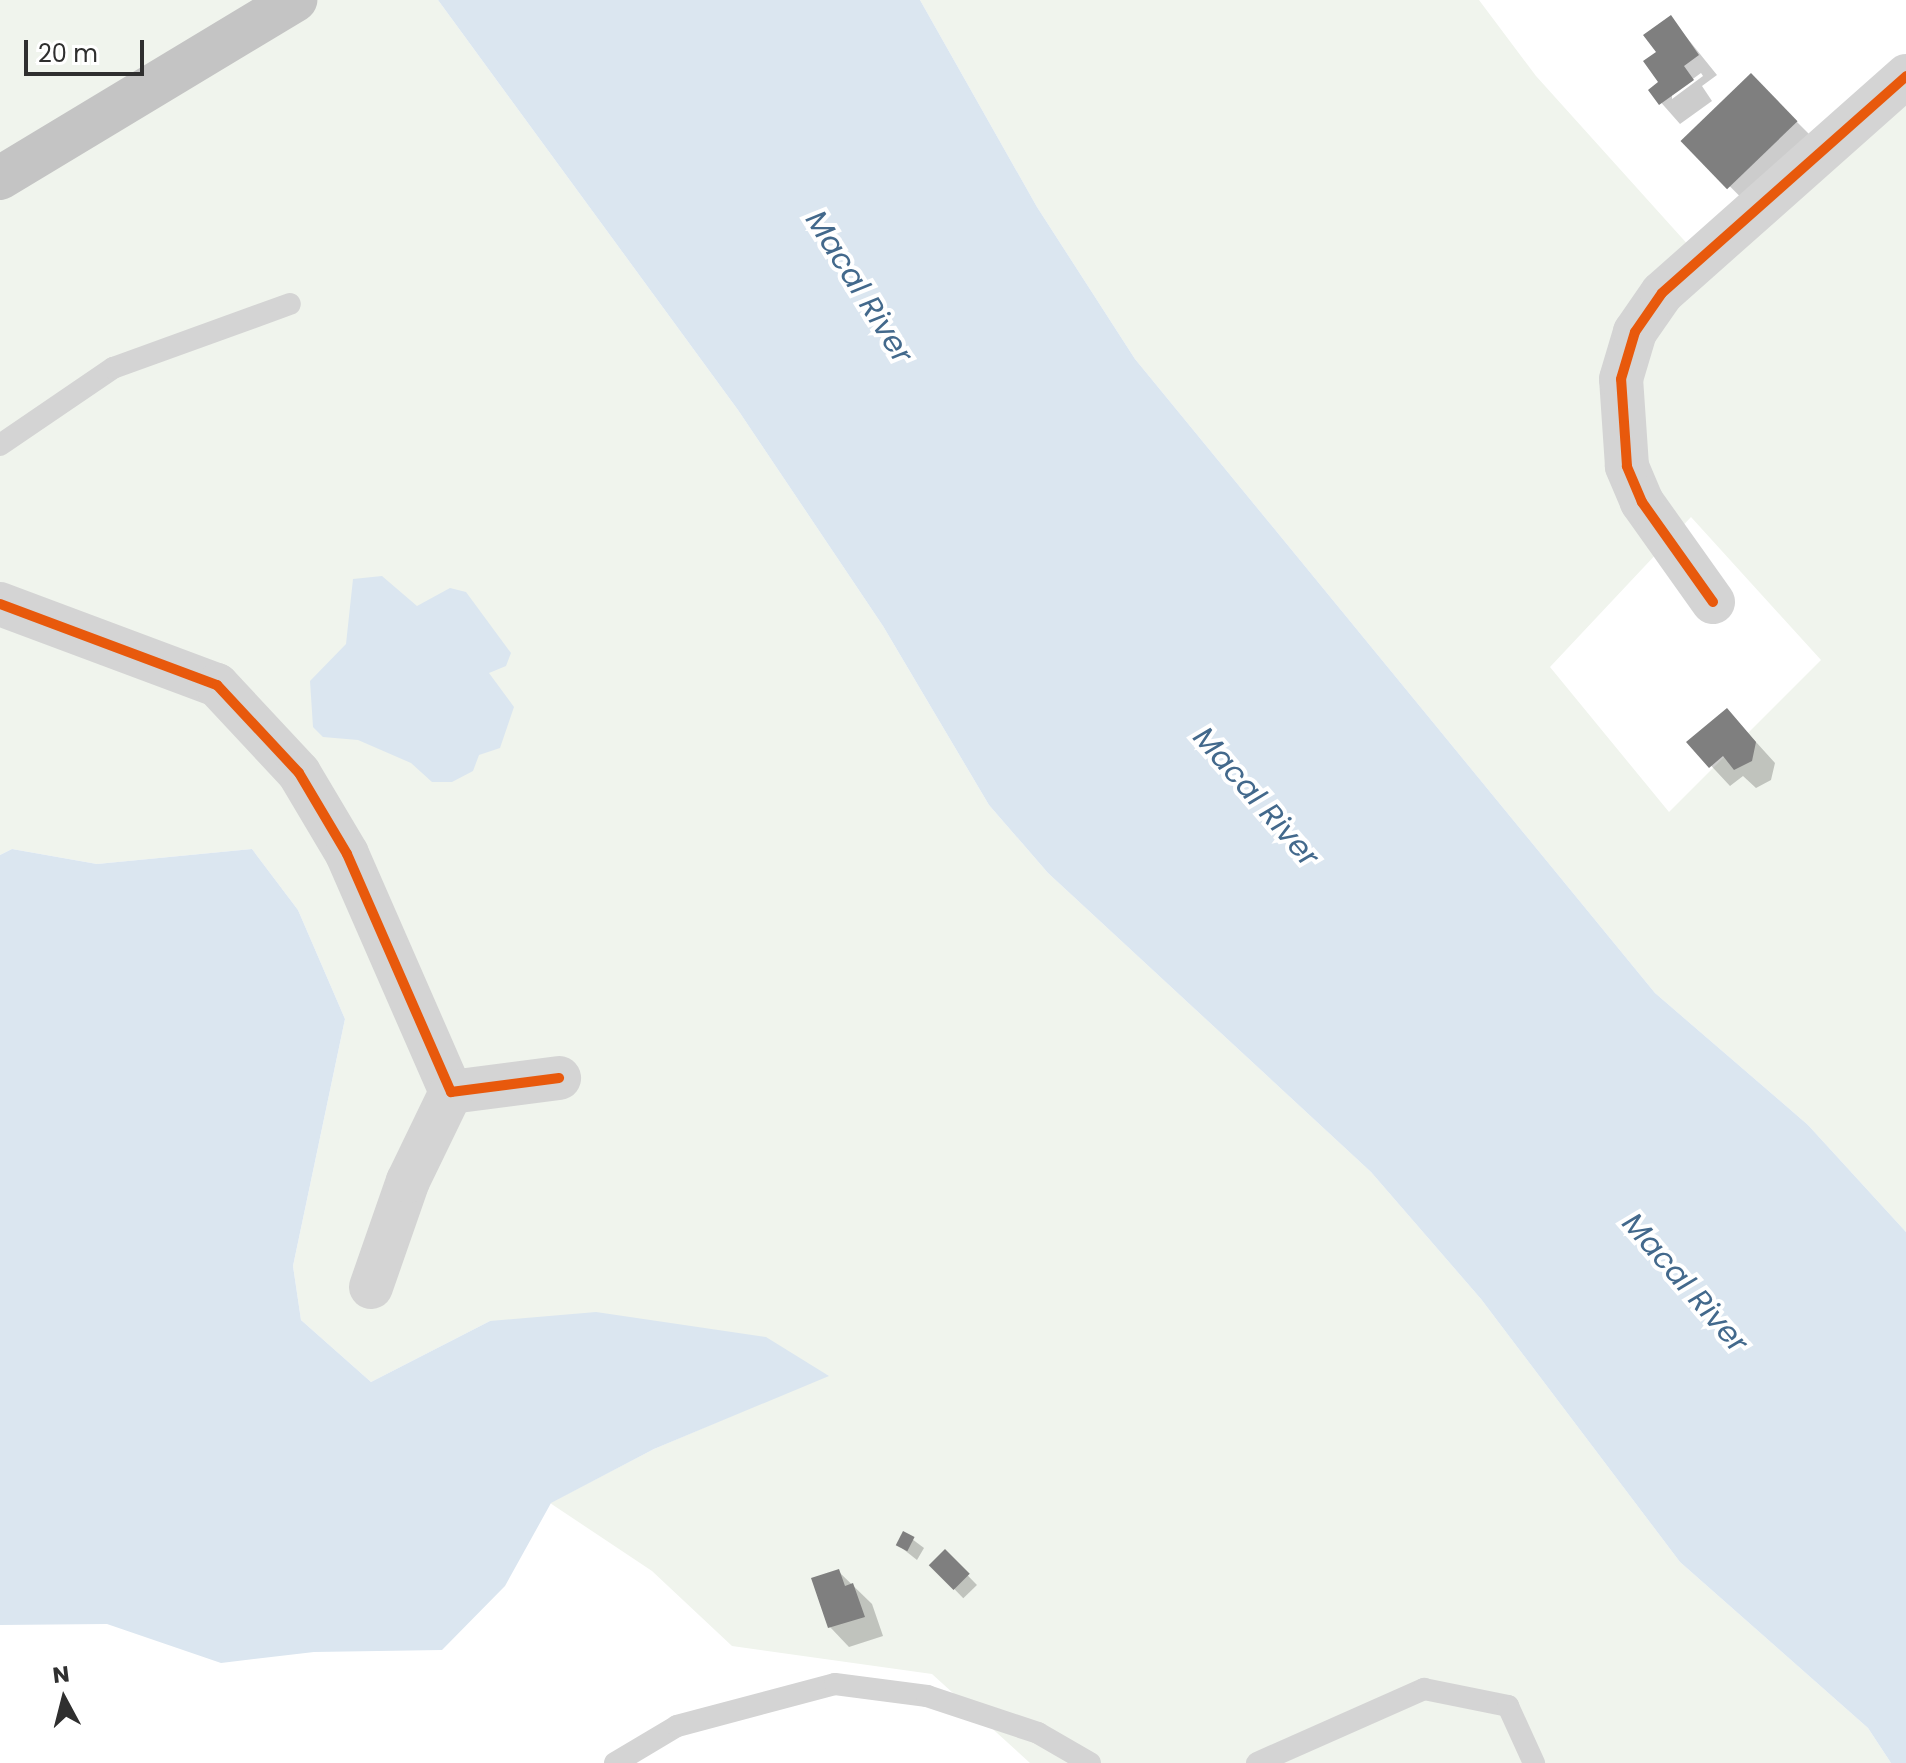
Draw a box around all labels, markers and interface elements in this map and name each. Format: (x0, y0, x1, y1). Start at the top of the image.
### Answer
scale bar (28, 24, 148, 74)
text: 20 m (38, 37, 98, 70)
water label: Macal River (798, 204, 920, 370)
water label: Macal River (1186, 720, 1326, 874)
water label: Macal River (1615, 1206, 1755, 1360)
text: N (51, 1658, 71, 1691)
north arrow (24, 1659, 104, 1739)

